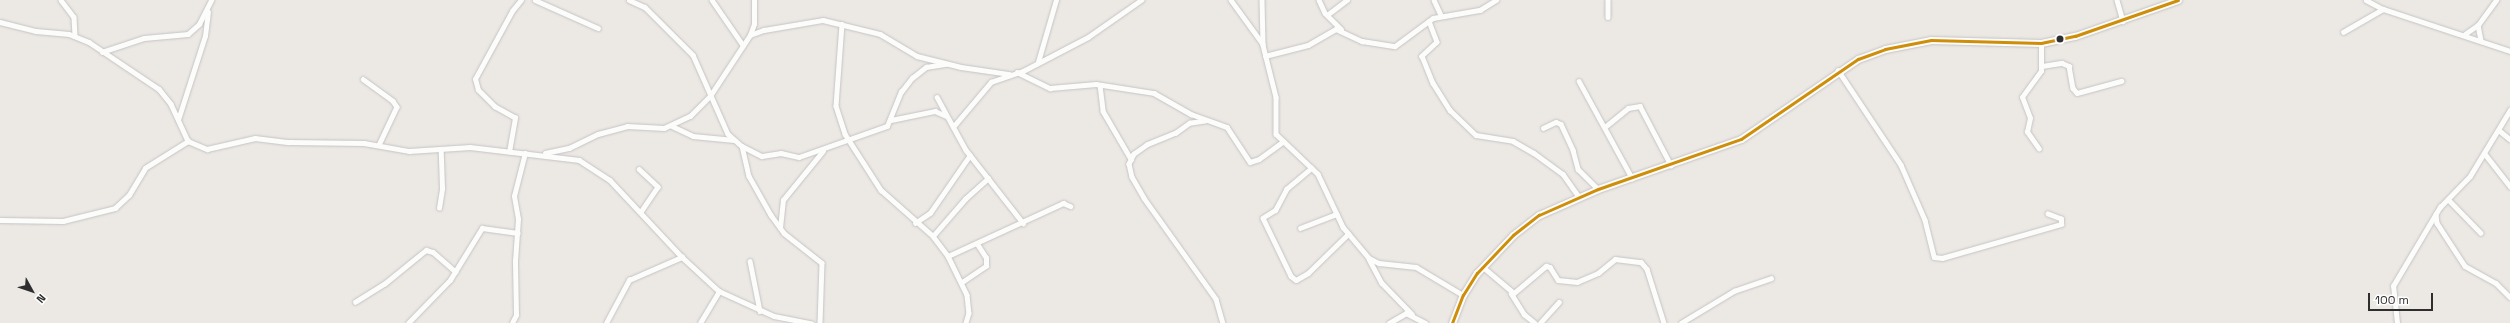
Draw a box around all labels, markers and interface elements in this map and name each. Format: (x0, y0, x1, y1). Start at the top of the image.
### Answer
unlabelled marker (2055, 34, 2065, 44)
north arrow (12, 271, 52, 311)
scale bar (2370, 285, 2435, 311)
text: N (33, 291, 49, 306)
text: 100 m (2375, 292, 2409, 308)

